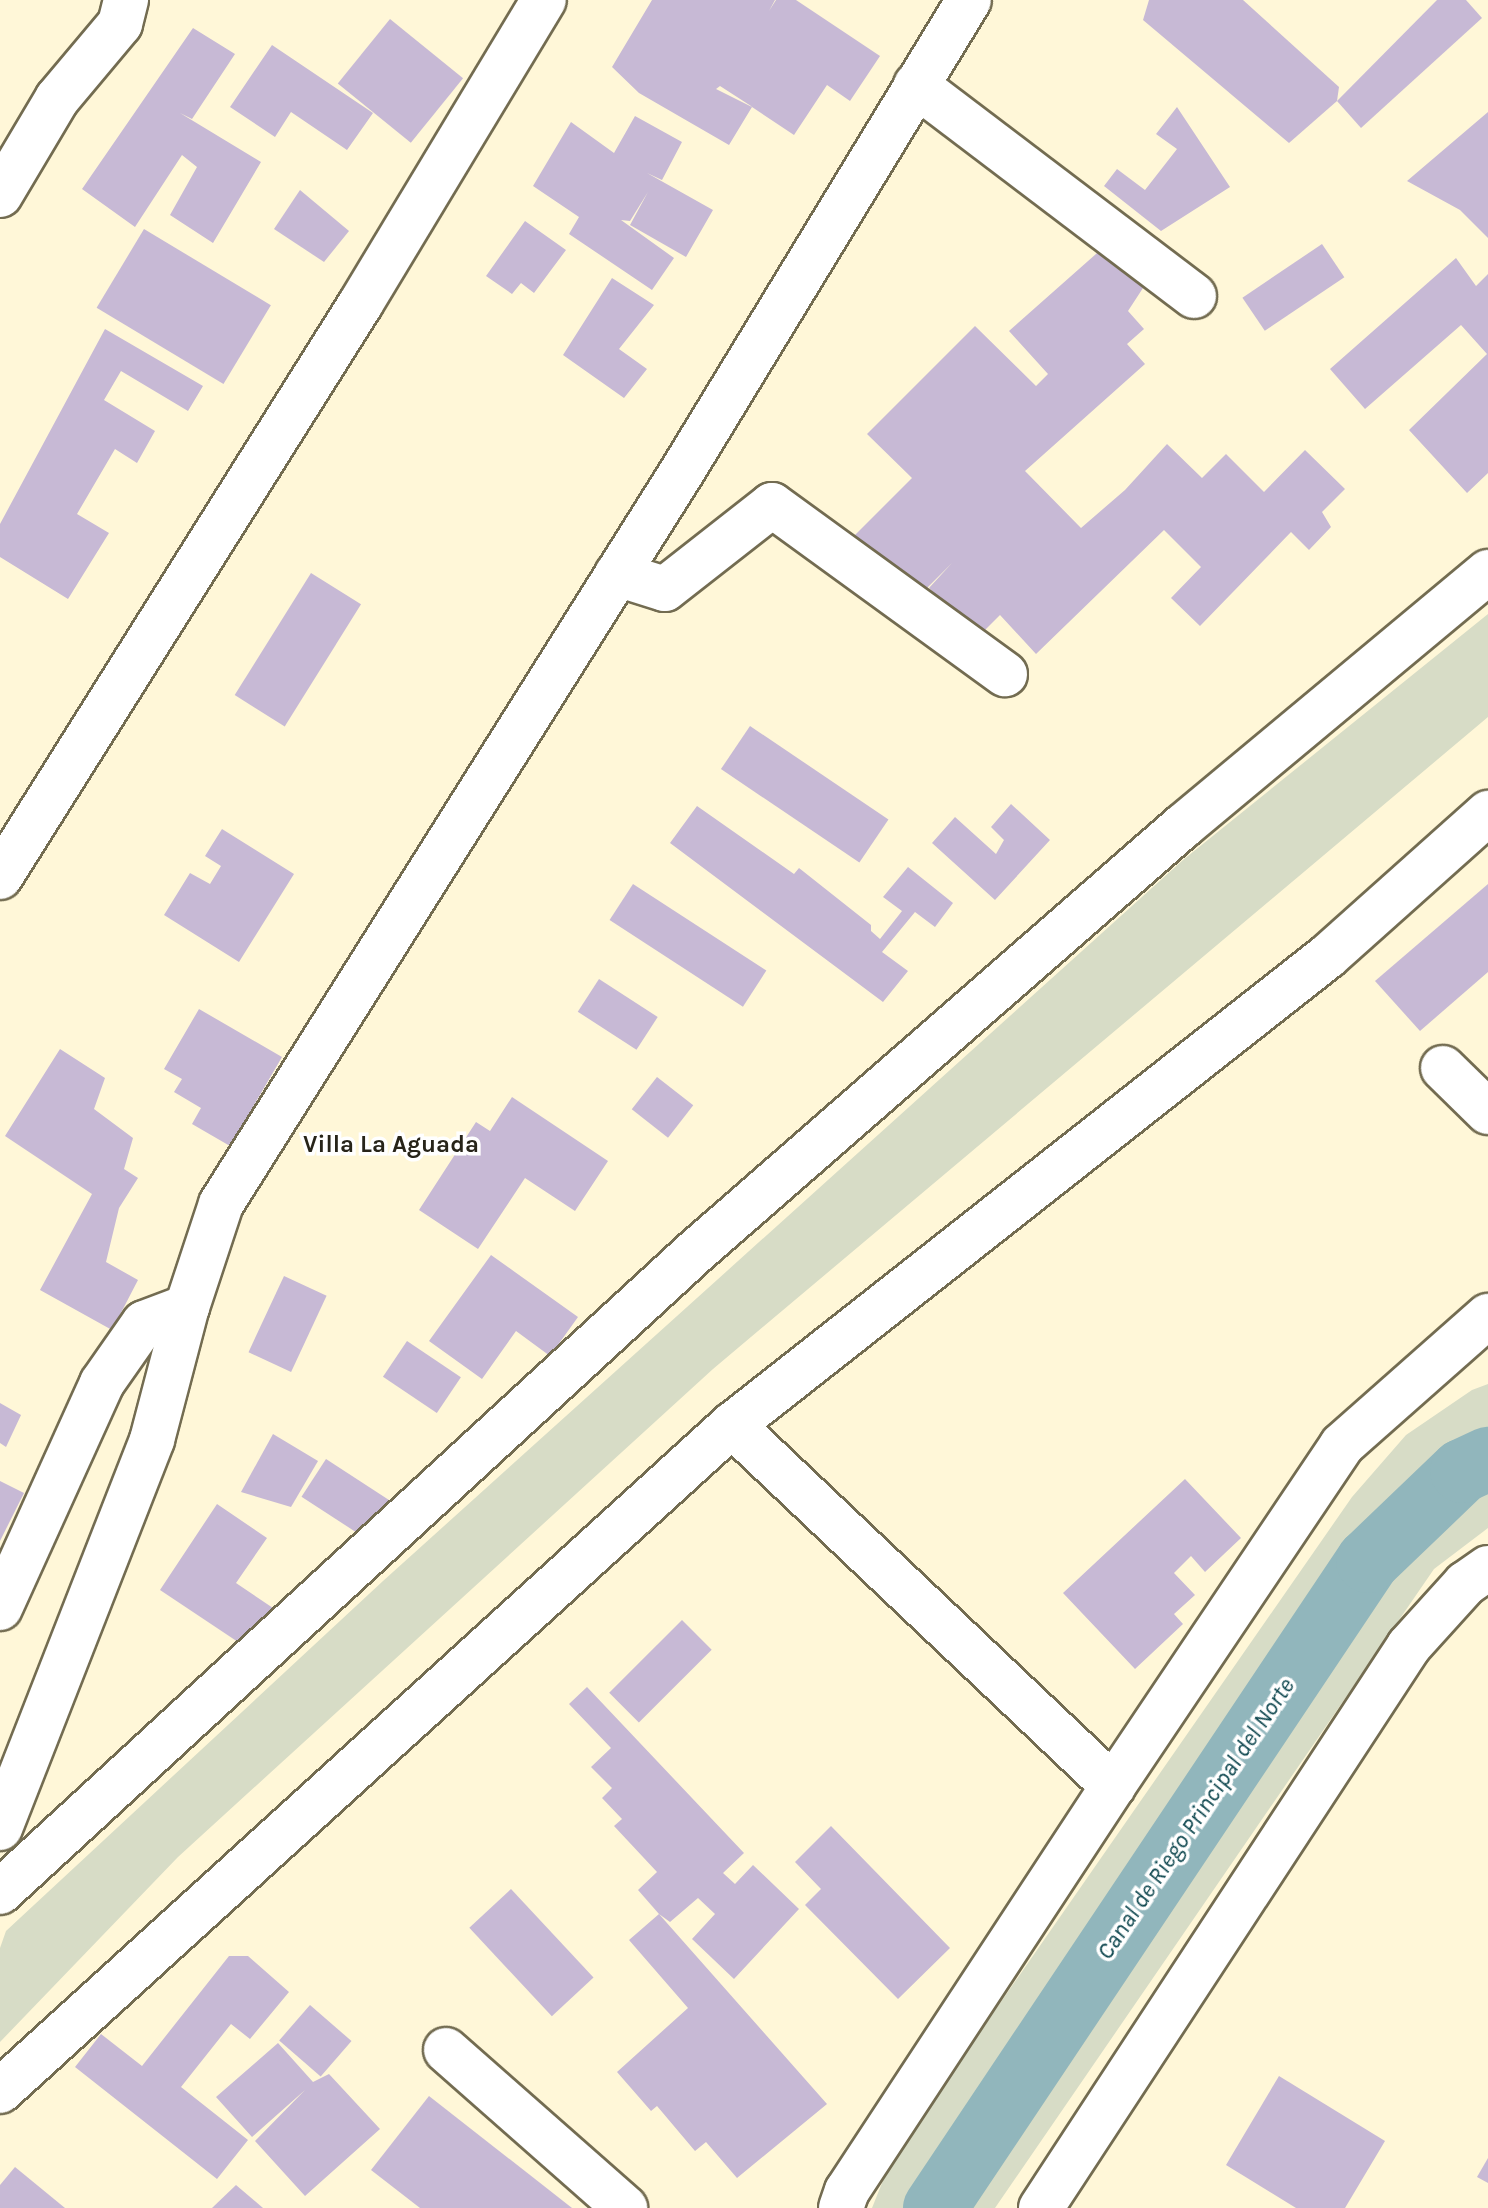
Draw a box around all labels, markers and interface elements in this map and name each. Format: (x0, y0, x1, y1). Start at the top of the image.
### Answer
district label: Villa La Aguada (303, 1131, 479, 1159)
water label: Canal de Riego Principal del Norte (1091, 1673, 1301, 1965)

